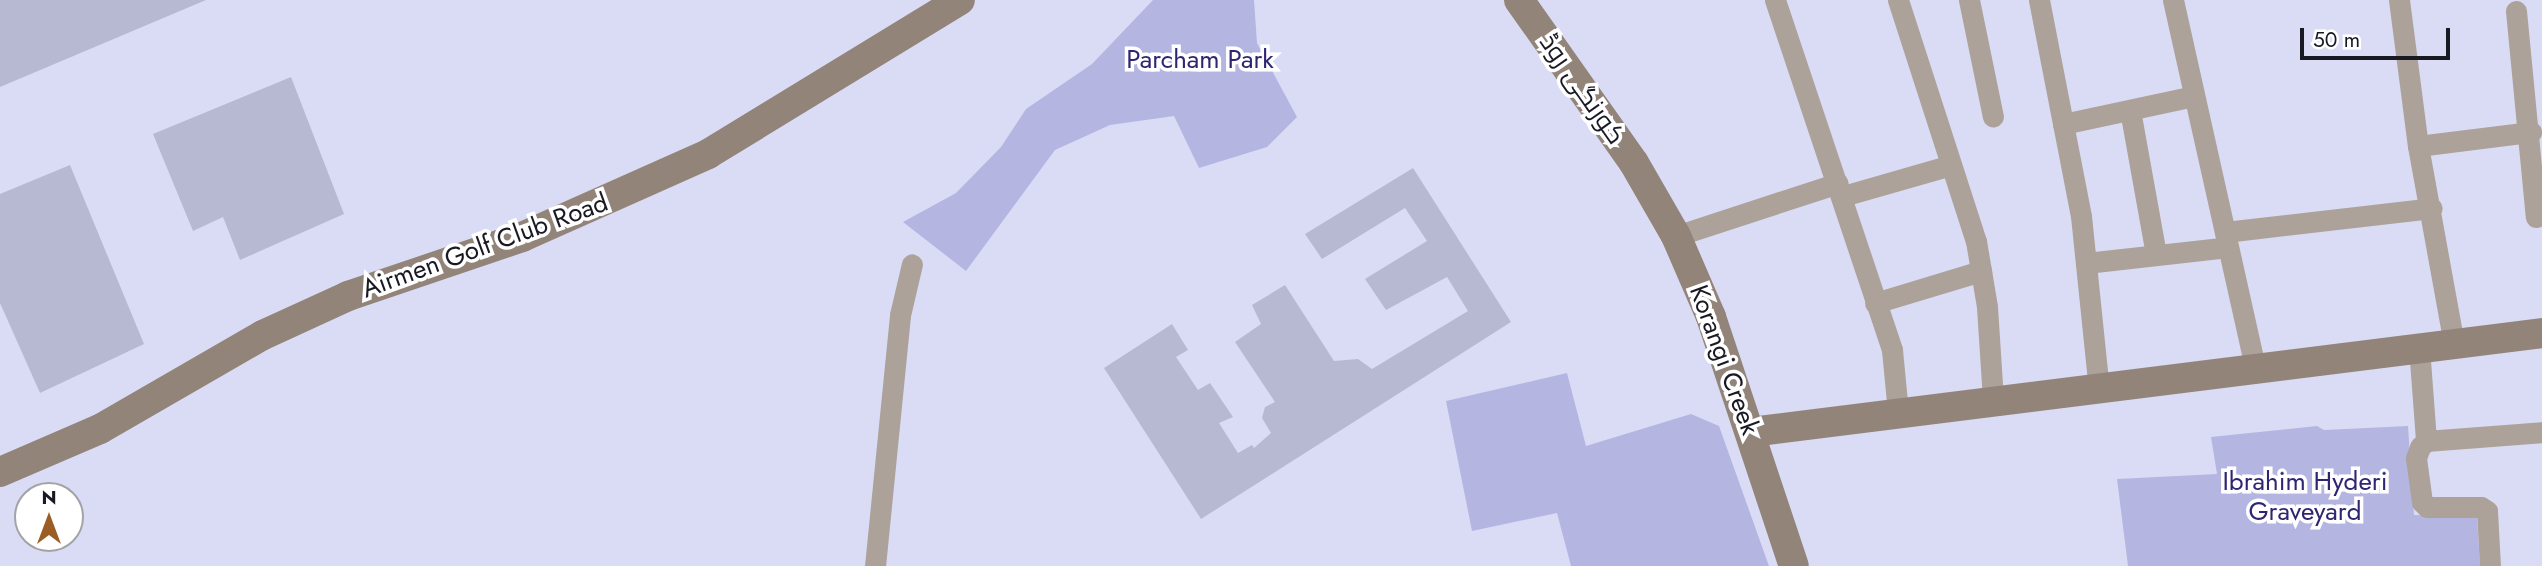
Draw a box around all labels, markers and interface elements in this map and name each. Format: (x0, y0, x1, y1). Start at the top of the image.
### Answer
scale bar (2304, 14, 2454, 58)
text: 50 m (2313, 25, 2360, 55)
street label: کورنگی روڈ (1533, 28, 1631, 150)
park label: Parcham Park (1126, 44, 1274, 76)
street label: Airmen Golf Club Road (358, 187, 612, 305)
street label: Korangi Creek (1682, 281, 1766, 439)
park label: Ibrahim Hyderi Graveyard (2222, 466, 2388, 528)
north arrow (14, 482, 84, 552)
text: N (41, 484, 57, 511)

